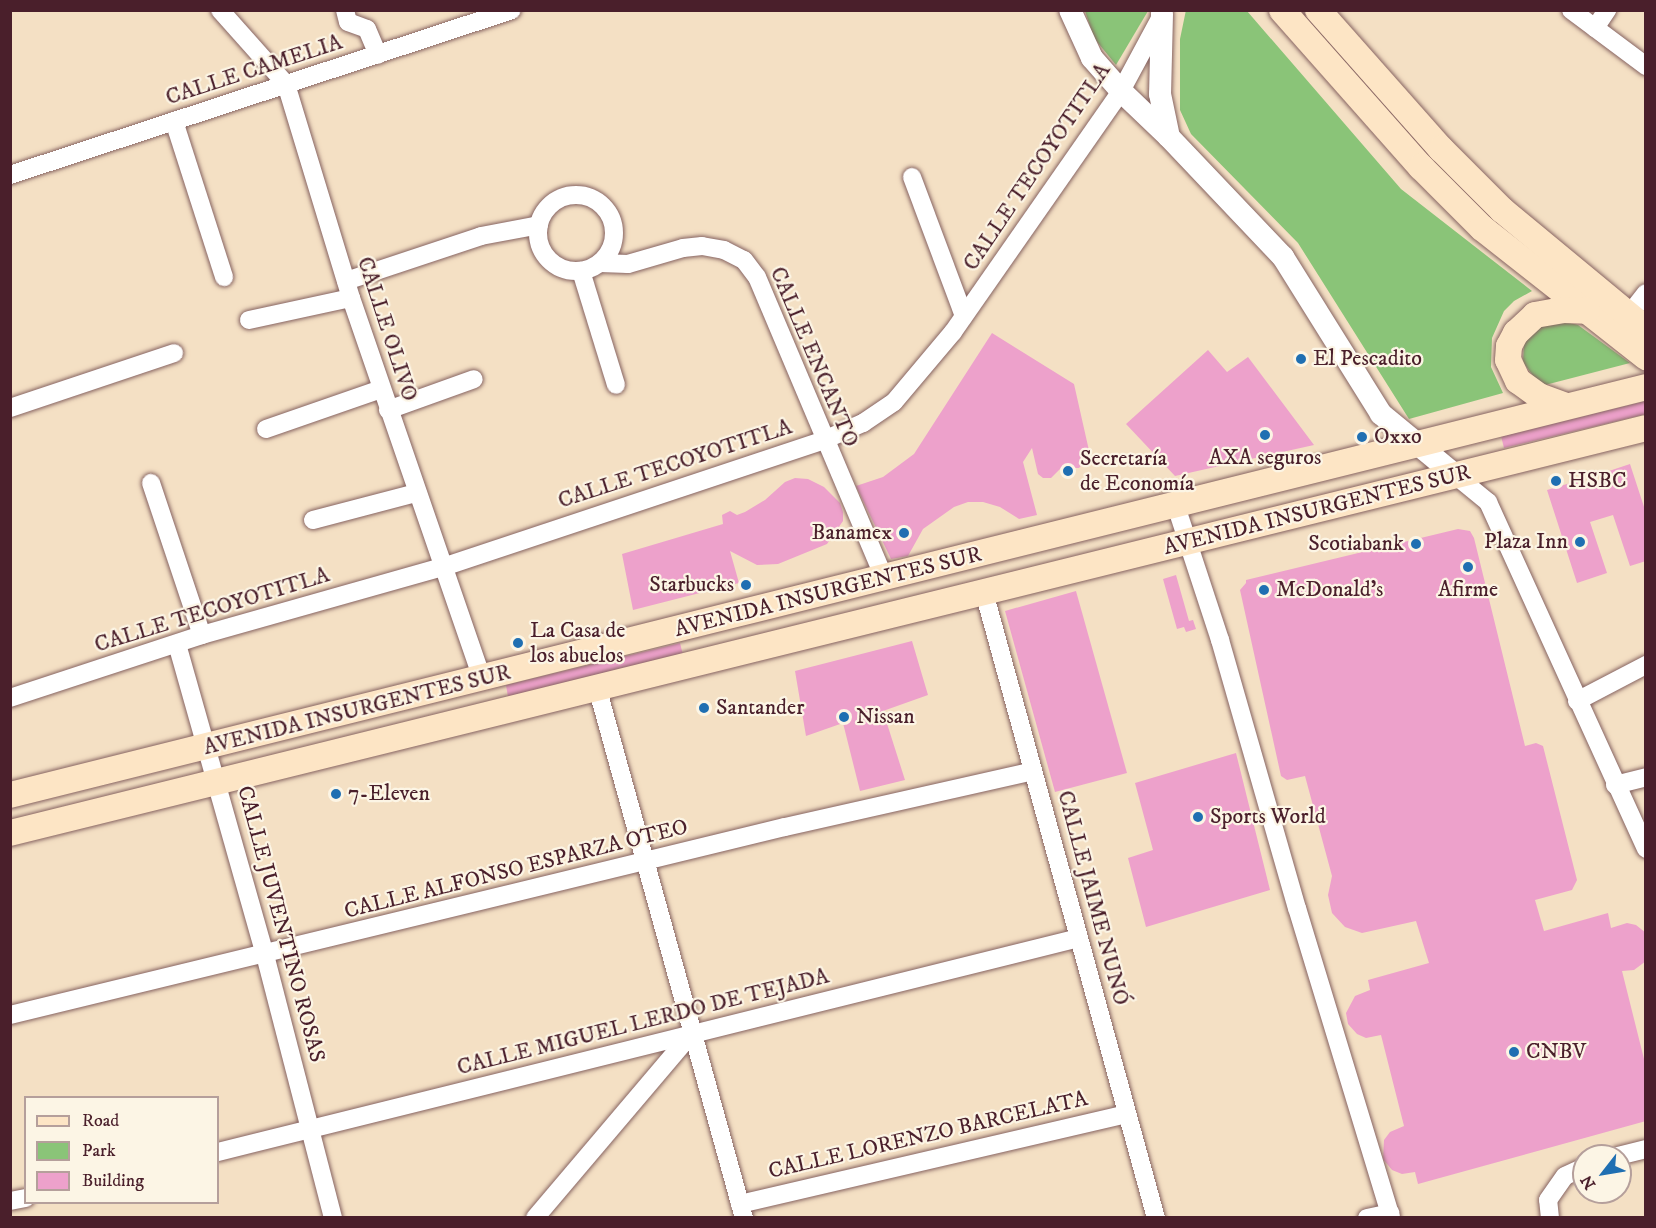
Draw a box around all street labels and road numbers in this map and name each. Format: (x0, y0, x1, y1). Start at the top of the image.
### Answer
street label: CALLE CAMELIA (162, 29, 346, 111)
street label: CALLE TECOYOTITLA (958, 58, 1116, 276)
street label: CALLE OLIVO (351, 254, 423, 404)
street label: CALLE ENCANTO (764, 263, 864, 451)
street label: CALLE TECOYOTITLA (555, 414, 795, 514)
street label: AVENIDA INSURGENTES SUR (1161, 459, 1473, 561)
street label: AVENIDA INSURGENTES SUR (672, 541, 984, 643)
street label: CALLE TECOYOTITLA (91, 562, 333, 658)
street label: AVENIDA INSURGENTES SUR (201, 659, 513, 761)
street label: CALLE JUVENTINO ROSAS (231, 783, 331, 1065)
street label: CALLE JAIME NUNÓ (1052, 788, 1134, 1008)
street label: CALLE ALFONSO ESPARZA OTEO (341, 813, 691, 925)
street label: CALLE MIGUEL LERDO DE TEJADA (454, 963, 832, 1081)
street label: CALLE LORENZO BARCELATA (766, 1085, 1090, 1185)

